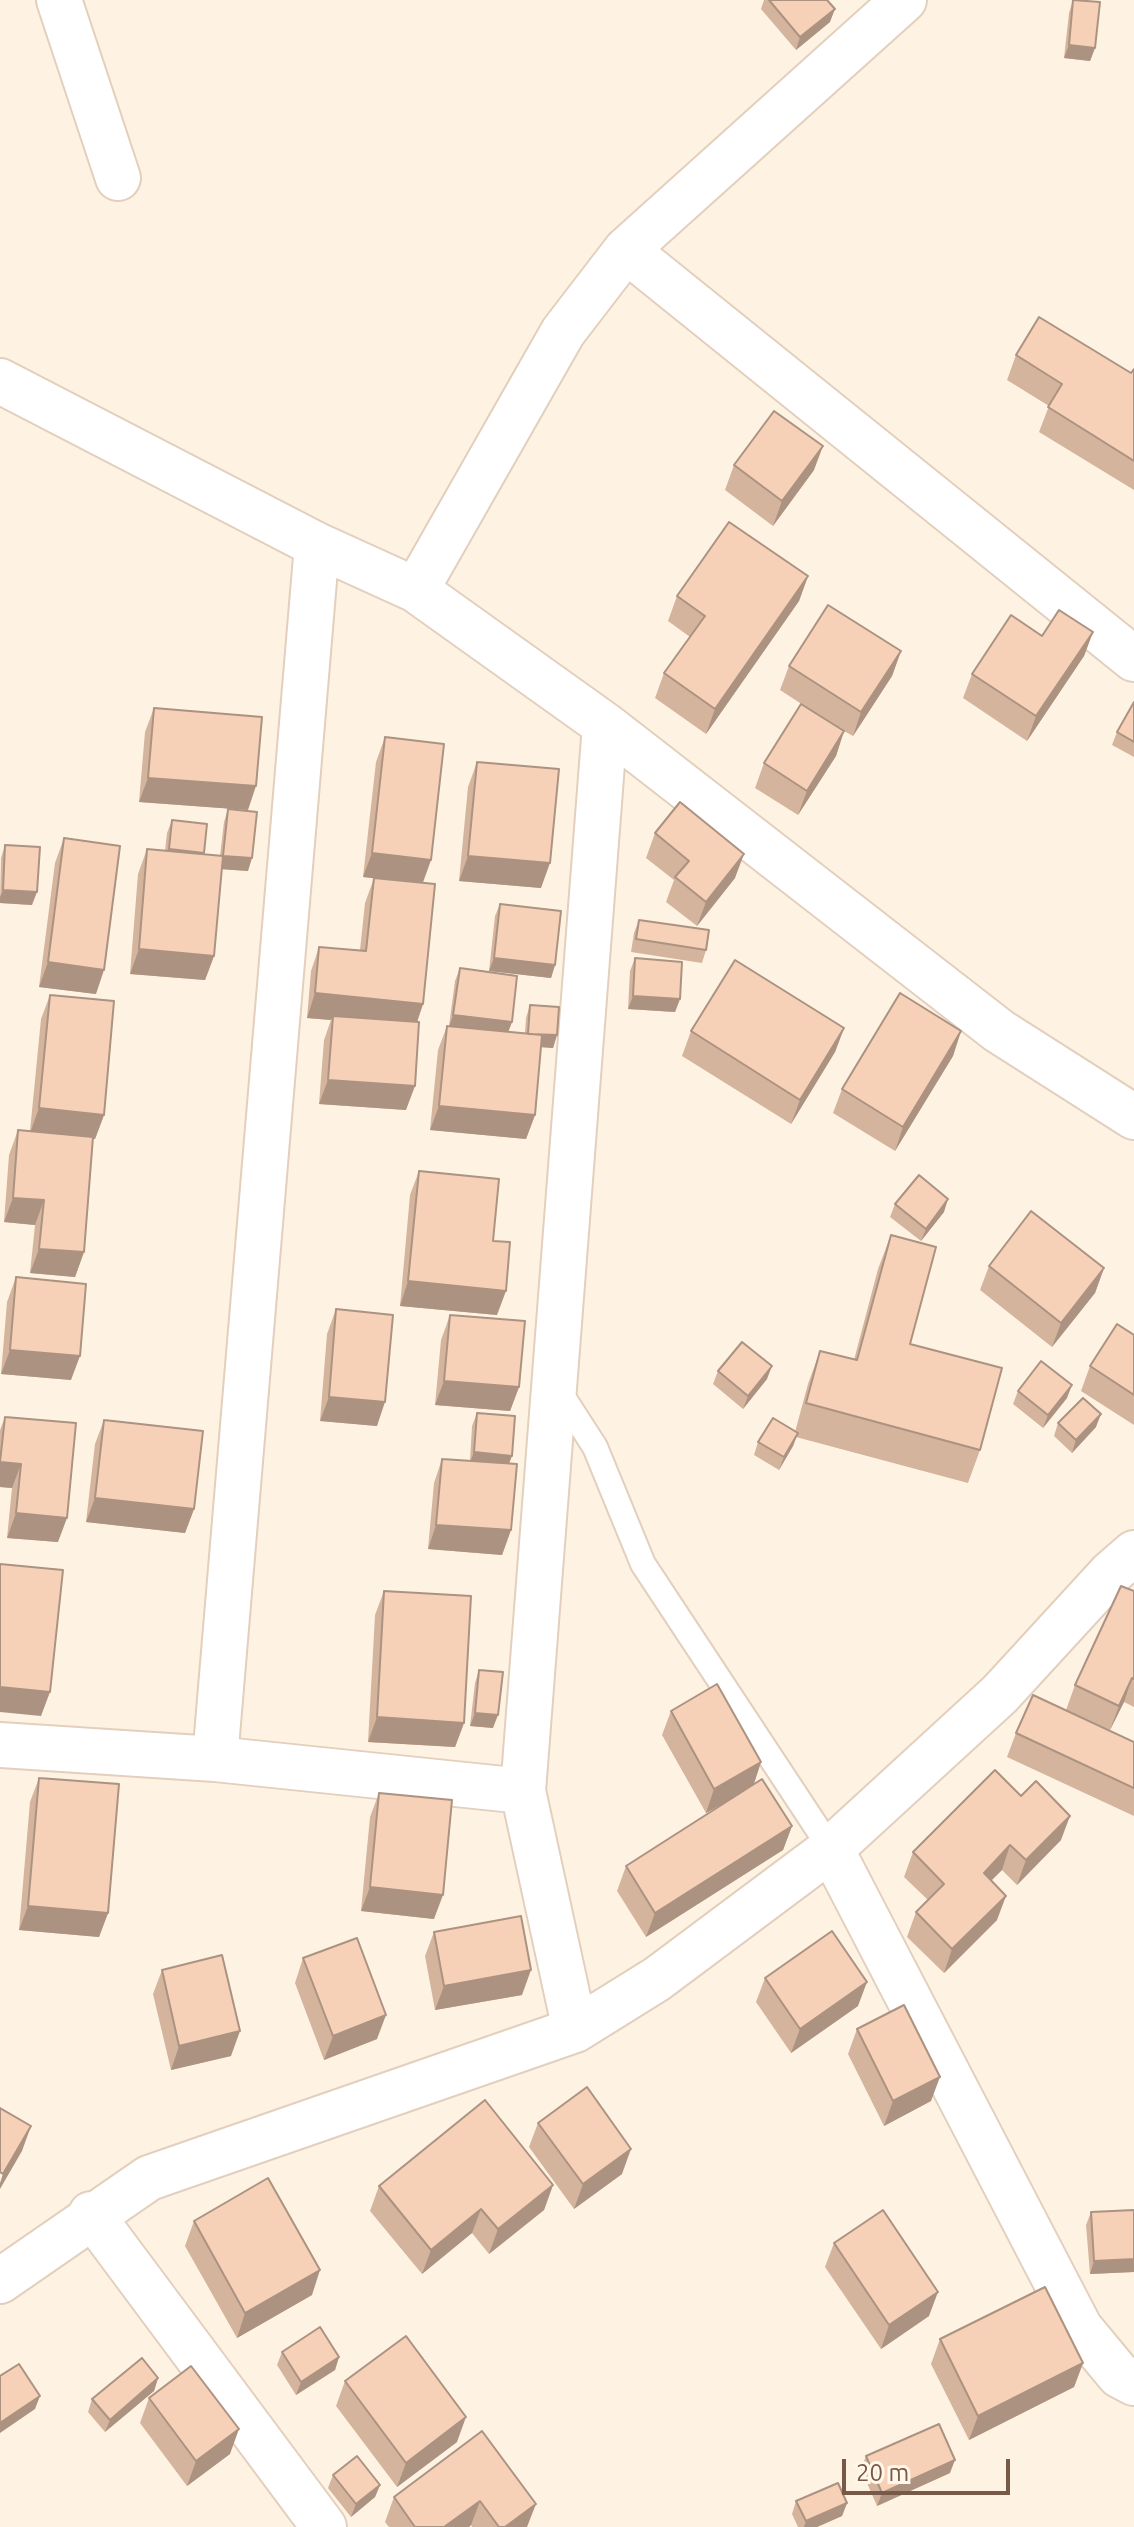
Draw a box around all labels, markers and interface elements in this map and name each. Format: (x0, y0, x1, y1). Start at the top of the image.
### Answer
scale bar (846, 2443, 1014, 2493)
text: 20 m (856, 2459, 909, 2486)

